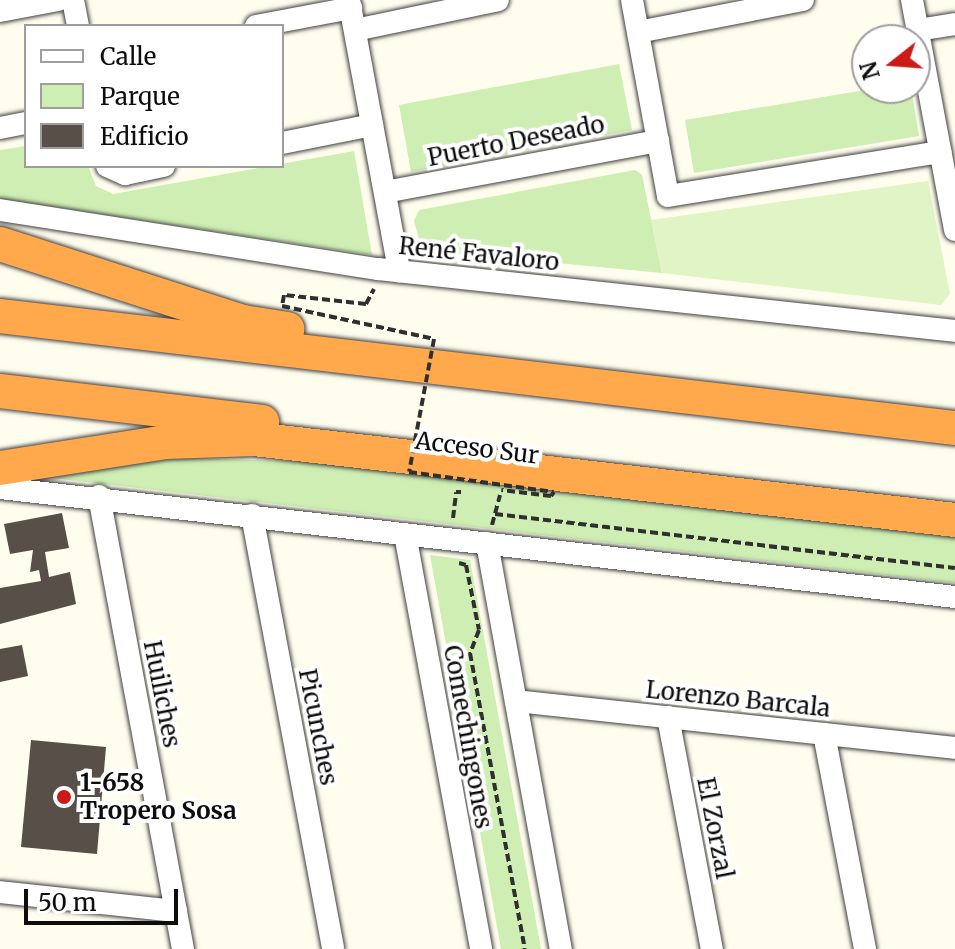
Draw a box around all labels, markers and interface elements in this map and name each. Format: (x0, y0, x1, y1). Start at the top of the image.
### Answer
legend (24, 24, 284, 168)
north arrow (851, 24, 931, 104)
text: Calle (100, 41, 156, 72)
text: N (854, 58, 886, 83)
text: Parque (100, 81, 180, 112)
street label: Puerto Deseado (425, 110, 607, 172)
text: Edificio (100, 121, 188, 152)
street label: René Favaloro (397, 231, 561, 277)
street label: Acceso Sur (414, 426, 540, 470)
street label: Huiliches (138, 638, 186, 750)
street label: Comechingones (438, 643, 498, 831)
street label: Picunches (293, 666, 343, 788)
street label: Lorenzo Barcala (644, 675, 832, 723)
place label: 1-658 Tropero Sosa (80, 769, 237, 825)
street label: El Zorzal (691, 775, 739, 881)
marker: 1-658 Tropero Sosa (55, 788, 73, 806)
scale bar (28, 873, 182, 923)
text: 50 m (38, 887, 97, 918)

